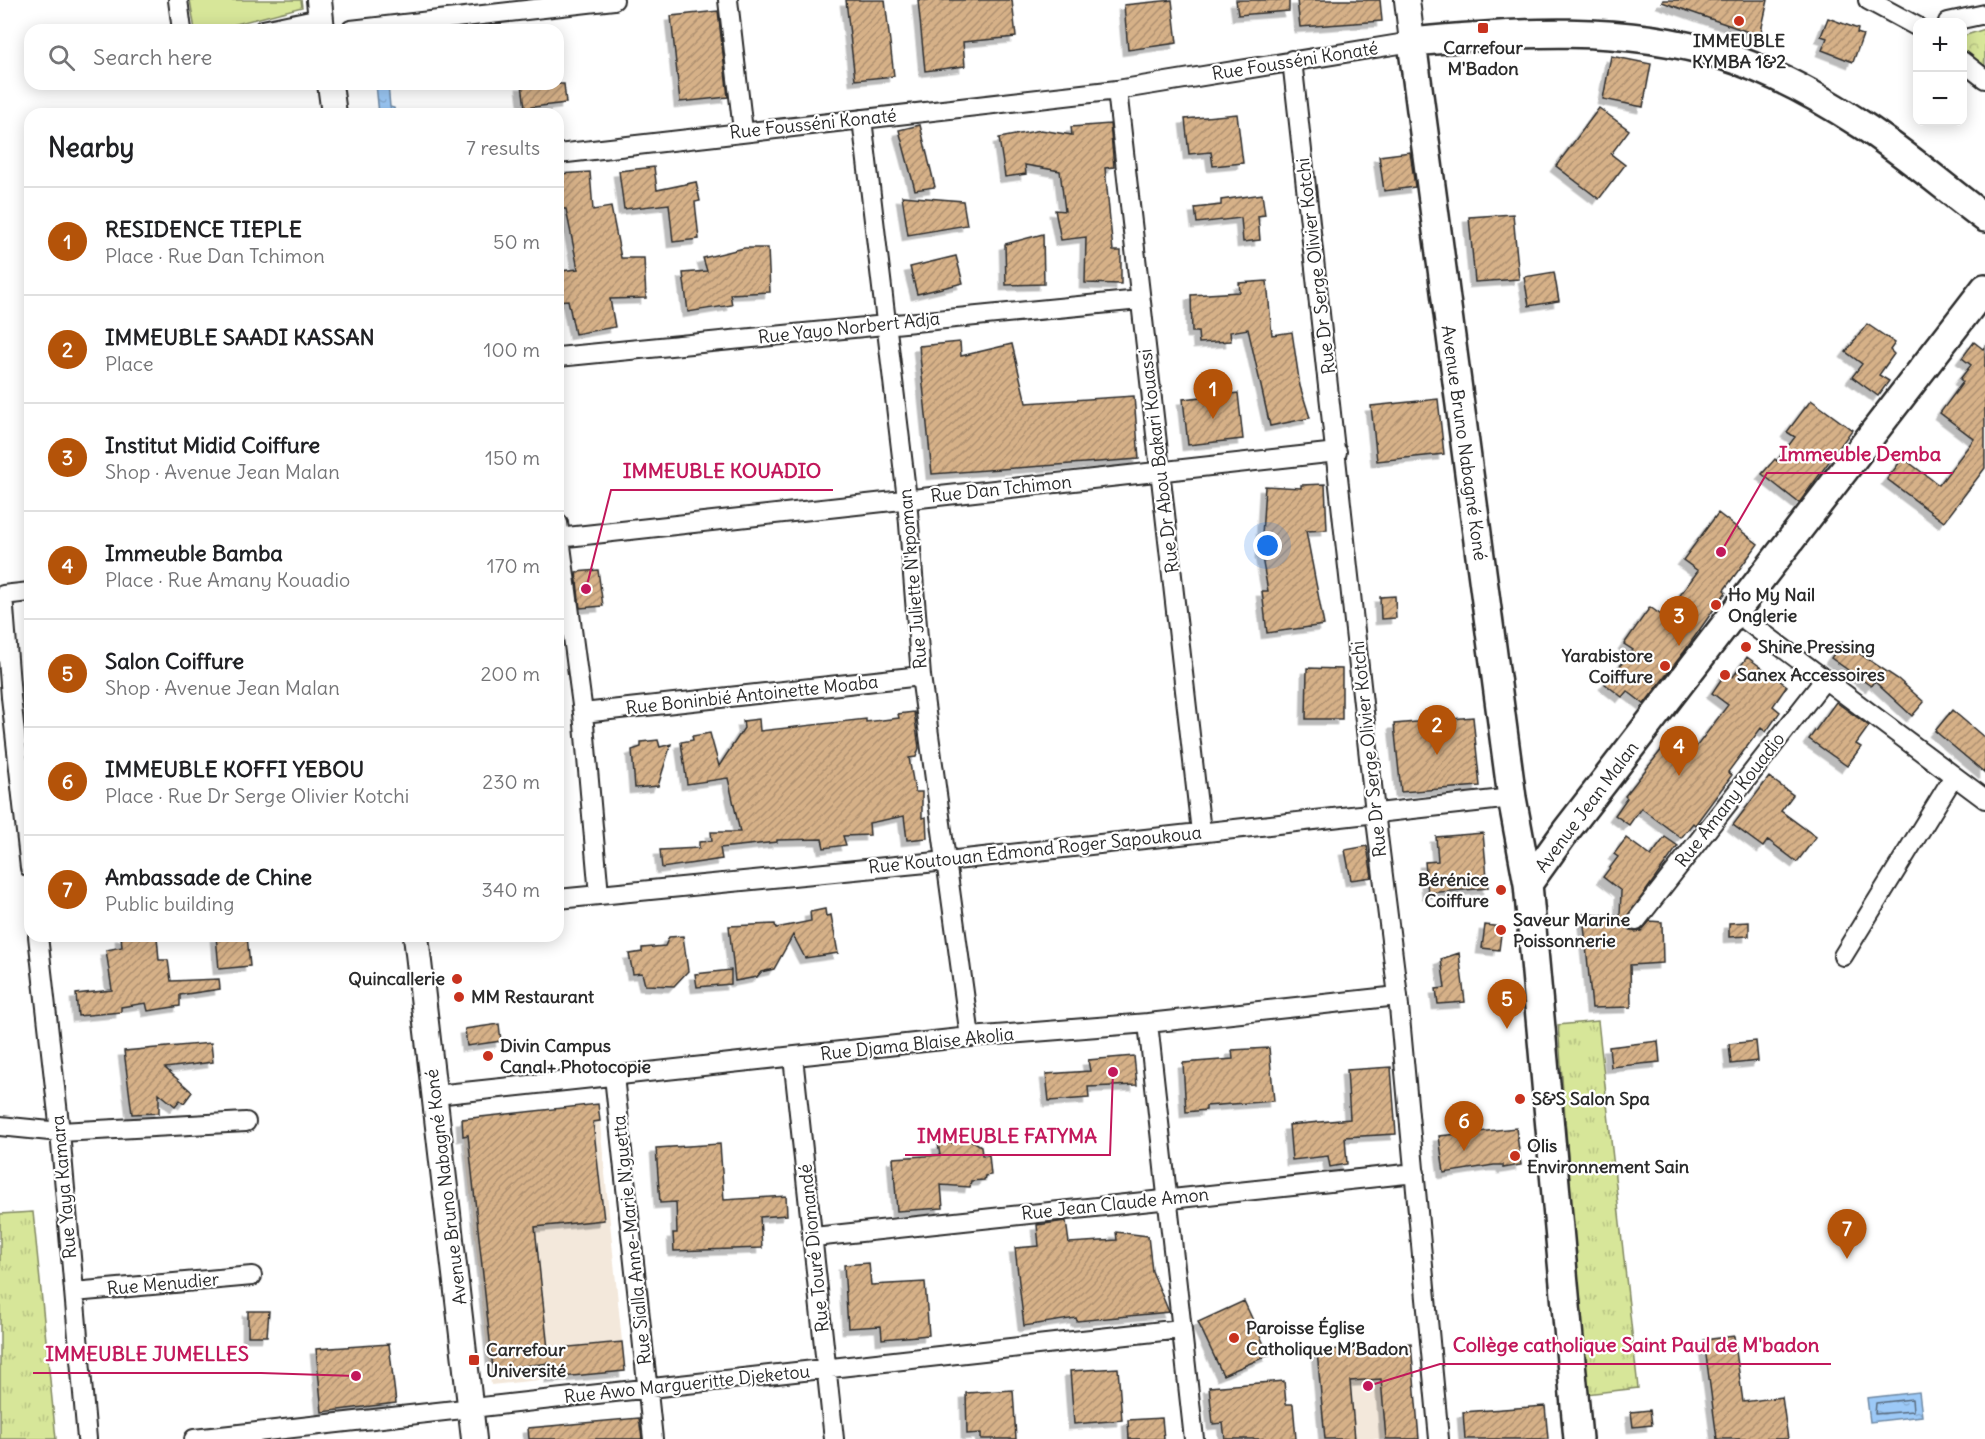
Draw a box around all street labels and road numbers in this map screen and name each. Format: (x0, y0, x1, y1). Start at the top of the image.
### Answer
street label: Rue Fousséni Konaté (1210, 36, 1380, 85)
street label: Rue Fousséni Konaté (728, 103, 898, 144)
street label: Rue Dr Serge Olivier Kotchi (1291, 157, 1340, 375)
street label: Rue Yayo Norbert Adja (757, 307, 941, 348)
street label: Avenue Bruno Nabagné Koné (1437, 324, 1492, 562)
street label: Rue Dr Abou Bakari Kouassi (1133, 348, 1184, 575)
street label: Rue Dan Tchimon (929, 470, 1073, 507)
street label: Rue Juliette N'kpoman (893, 488, 932, 670)
street label: Rue Dr Serge Olivier Kotchi (1346, 640, 1391, 859)
street label: Rue Boninbié Antoinette Moaba (625, 670, 879, 719)
street label: Rue Amany Kouadio (1670, 728, 1789, 872)
street label: Avenue Jean Malan (1530, 737, 1643, 877)
street label: Rue Koutouan Edmond Roger Sapoukoua (867, 821, 1203, 878)
street label: Rue Djama Blaise Akolia (819, 1022, 1015, 1065)
street label: Avenue Bruno Nabagné Koné (420, 1068, 471, 1306)
street label: Rue Yaya Kamara (46, 1114, 81, 1260)
street label: Rue Sialla Anne-Marie N'guetta (607, 1114, 656, 1366)
street label: Rue Touré Diomandé (793, 1163, 834, 1333)
street label: Rue Jean Claude Amon (1020, 1182, 1210, 1225)
street label: Rue Menudier (106, 1267, 221, 1300)
street label: Rue Awo Margueritte Djeketou (563, 1359, 811, 1408)

